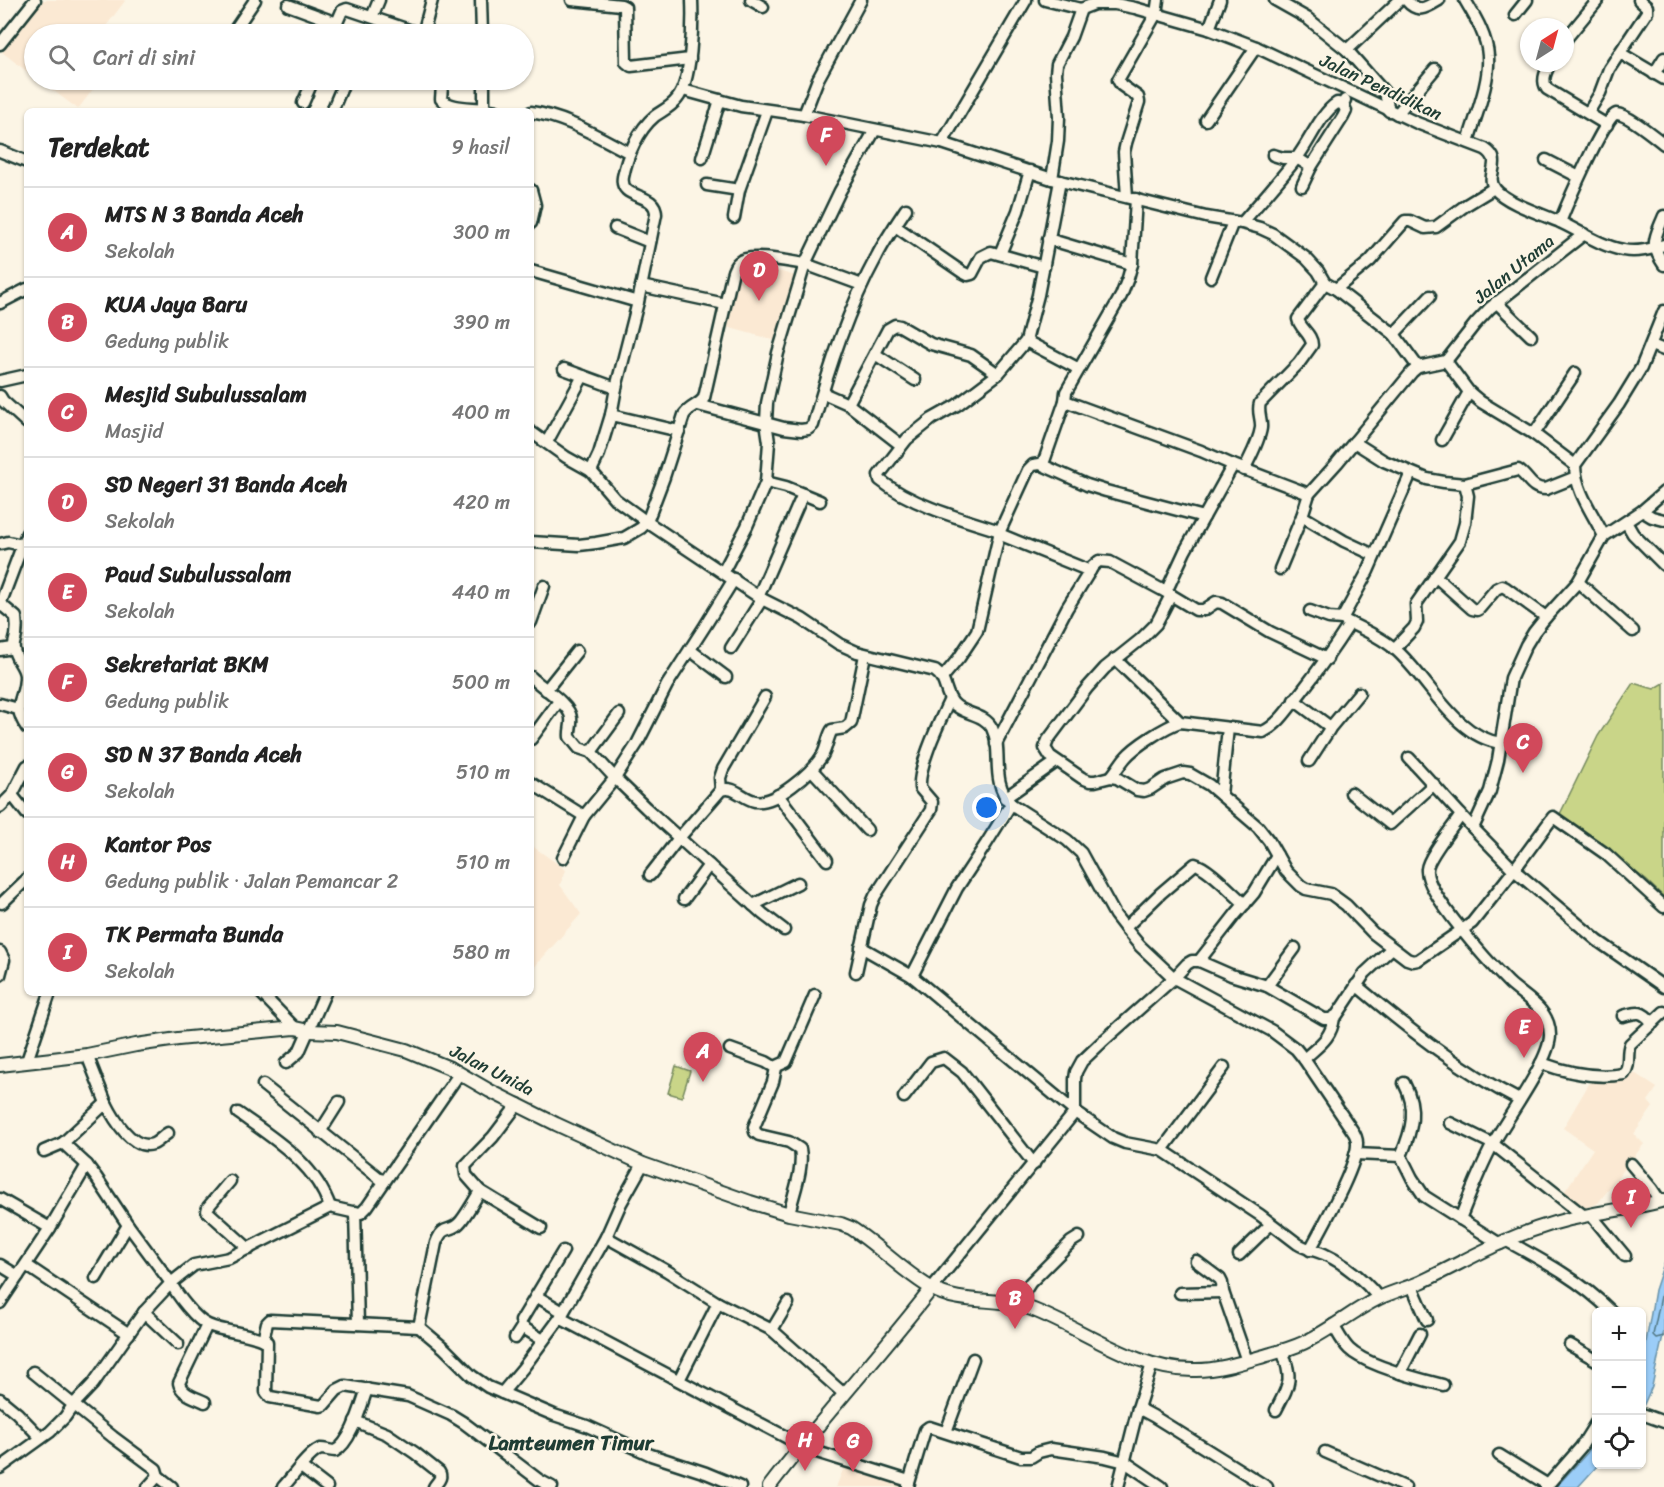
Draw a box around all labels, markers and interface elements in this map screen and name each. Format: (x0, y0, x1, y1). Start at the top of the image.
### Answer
north arrow (1520, 18, 1574, 72)
search box (24, 24, 534, 90)
text: Cari di sini (93, 38, 195, 77)
icon: search (45, 41, 78, 74)
street label: Jalan Pendidikan (1313, 44, 1448, 130)
pin: F (806, 116, 846, 166)
text: Terdekat (48, 124, 149, 170)
text: 9 hasil (452, 130, 510, 165)
text: MTS N 3 Banda Aceh (105, 195, 304, 234)
text: A (61, 215, 74, 250)
text: 300 m (453, 215, 510, 250)
street label: Jalan Utama (1465, 226, 1562, 313)
text: Sekolah (105, 234, 175, 269)
pin: D (740, 252, 778, 301)
text: KUA Jaya Baru (105, 285, 247, 324)
text: B (61, 305, 74, 340)
text: 390 m (454, 305, 510, 340)
text: Gedung publik (105, 324, 229, 359)
text: Mesjid Subulussalam (105, 375, 307, 414)
text: C (61, 395, 74, 430)
text: 400 m (452, 395, 510, 430)
text: Masjid (105, 414, 163, 449)
text: SD Negeri 31 Banda Aceh (105, 465, 348, 504)
text: D (62, 485, 73, 520)
text: 420 m (453, 485, 510, 520)
text: Sekolah (105, 504, 175, 539)
text: Paud Subulussalam (105, 555, 291, 594)
text: E (62, 575, 73, 610)
text: 440 m (452, 575, 510, 610)
text: Sekolah (105, 594, 175, 629)
text: Sekretariat BKM (105, 645, 269, 684)
text: F (62, 665, 73, 700)
text: 500 m (452, 665, 510, 700)
text: Gedung publik (105, 684, 229, 719)
pin: C (1504, 724, 1543, 773)
text: SD N 37 Banda Aceh (105, 735, 302, 774)
text: G (61, 755, 74, 790)
text: 510 m (456, 755, 510, 790)
text: Sekolah (105, 774, 175, 809)
your location (972, 793, 1001, 822)
text: Kantor Pos (105, 825, 211, 864)
text: H (60, 845, 75, 880)
text: 510 m (456, 845, 510, 880)
text: Gedung publik · Jalan Pemancar 2 (105, 864, 398, 899)
text: TK Permata Bunda (105, 915, 283, 954)
text: I (64, 935, 71, 970)
text: 580 m (453, 935, 510, 970)
text: Sekolah (105, 954, 175, 989)
pin: E (1504, 1008, 1544, 1058)
pin: A (684, 1032, 722, 1082)
street label: Jalan Unida (443, 1035, 540, 1105)
pin: I (1612, 1178, 1650, 1228)
pin: B (996, 1280, 1034, 1329)
map controls (1592, 1307, 1646, 1469)
button: + (1592, 1307, 1646, 1361)
button: − (1592, 1361, 1646, 1415)
button: locate (1592, 1415, 1646, 1469)
pin: H (786, 1422, 824, 1471)
pin: G (834, 1422, 872, 1472)
district label: Lamteumen Timur (489, 1424, 655, 1462)

